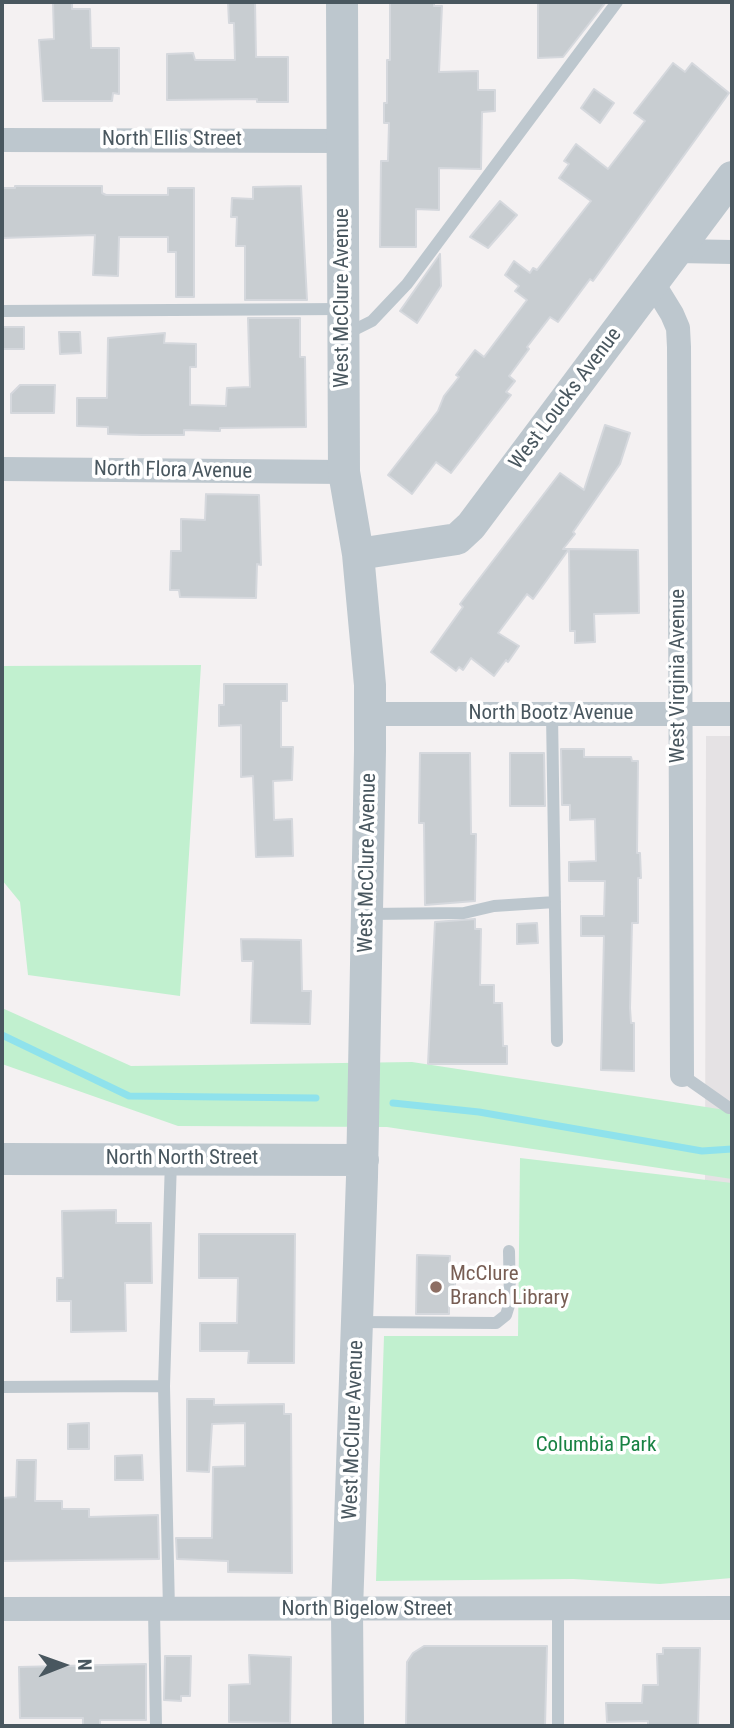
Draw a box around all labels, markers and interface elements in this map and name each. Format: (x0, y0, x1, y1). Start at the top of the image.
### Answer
street label: North Ellis Street (102, 127, 242, 153)
street label: West McClure Avenue (330, 208, 356, 388)
street label: West Loucks Avenue (505, 323, 627, 475)
street label: North Flora Avenue (94, 457, 252, 485)
street label: West Virginia Avenue (666, 589, 692, 763)
street label: North Bootz Avenue (469, 701, 633, 727)
street label: West McClure Avenue (354, 773, 382, 953)
street label: North North Street (106, 1146, 258, 1172)
place label: McClure Branch Library (450, 1262, 569, 1312)
marker: McClure Branch Library (428, 1279, 444, 1295)
street label: West McClure Avenue (338, 1340, 370, 1520)
park label: Columbia Park (536, 1433, 656, 1459)
street label: North Bigelow Street (281, 1597, 453, 1623)
north arrow (28, 1630, 98, 1700)
text: N (73, 1659, 96, 1671)

